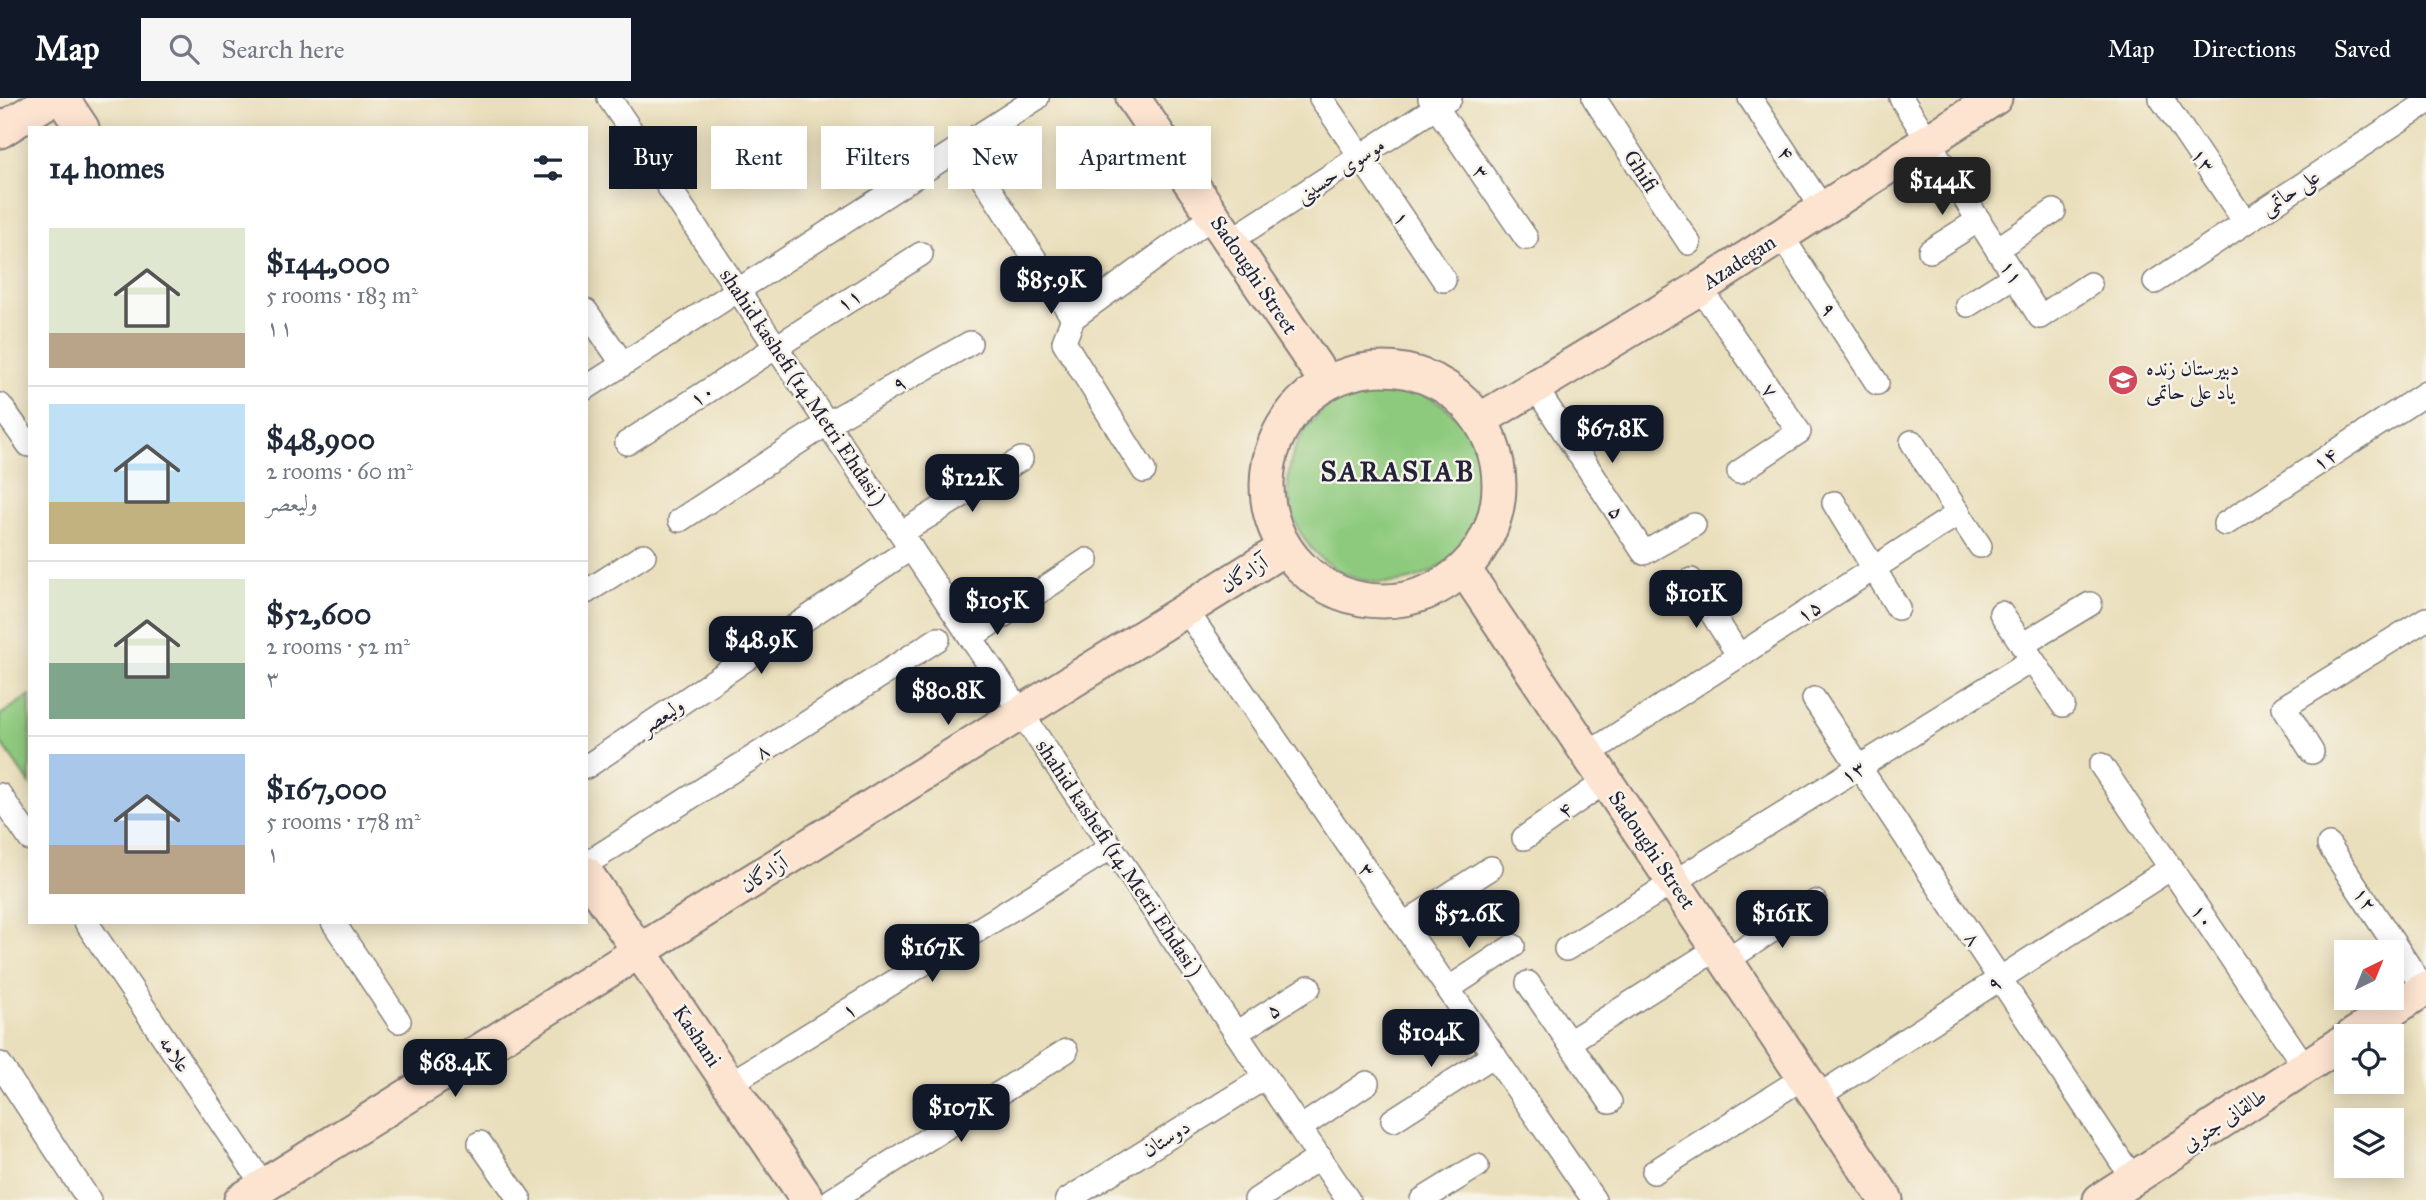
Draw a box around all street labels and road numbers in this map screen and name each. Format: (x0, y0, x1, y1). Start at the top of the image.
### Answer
street label: موسوی حسینی (1290, 132, 1391, 210)
street label: ۴ (1772, 141, 1800, 165)
street label: ۱۳ (2185, 143, 2221, 177)
street label: Ghifi (1618, 145, 1665, 198)
street label: ۳ (1467, 160, 1495, 184)
street label: علی حاتمی (2255, 163, 2326, 223)
street label: ۱ (1388, 206, 1416, 230)
street label: Sadoughi Street (1205, 211, 1303, 340)
street label: Azadegan (1697, 229, 1780, 296)
street label: ۱۱ (1994, 255, 2030, 289)
street label: shahid kashefi (14 Metri Ehdasi ) (714, 264, 892, 510)
street label: ۱۱ (832, 282, 866, 318)
street label: ۹ (1815, 297, 1843, 321)
street label: ۹ (887, 369, 911, 397)
street label: ۱۰ (685, 377, 719, 413)
street label: ۷ (1756, 378, 1784, 402)
street label: ۱۴ (2308, 441, 2342, 477)
street label: ۵ (1603, 500, 1631, 524)
street label: آزادگان (1215, 548, 1275, 599)
street label: ۱۵ (1792, 593, 1826, 629)
street label: ولیعصر (633, 692, 689, 742)
street label: shahid kashefi (14 Metri Ehdasi ) (1030, 735, 1208, 981)
street label: ۸ (750, 737, 774, 765)
street label: ۱۳ (1836, 754, 1870, 790)
street label: Sadoughi Street (1603, 786, 1701, 915)
street label: ۴ (1553, 796, 1577, 824)
street label: آزادگان (735, 848, 795, 899)
street label: ۳ (1353, 858, 1381, 882)
street label: ۱۲ (2347, 882, 2383, 916)
street label: ۱۰ (2185, 899, 2221, 933)
street label: ۸ (1959, 927, 1987, 951)
street label: ۹ (1982, 969, 2006, 997)
street label: ۱ (837, 996, 861, 1024)
street label: ۵ (1261, 996, 1285, 1024)
street label: Kashani (667, 1000, 727, 1072)
street label: علامه (153, 1031, 197, 1077)
street label: طالقانی جنوبی (2177, 1083, 2273, 1159)
street label: دوستان (1137, 1113, 1195, 1163)

